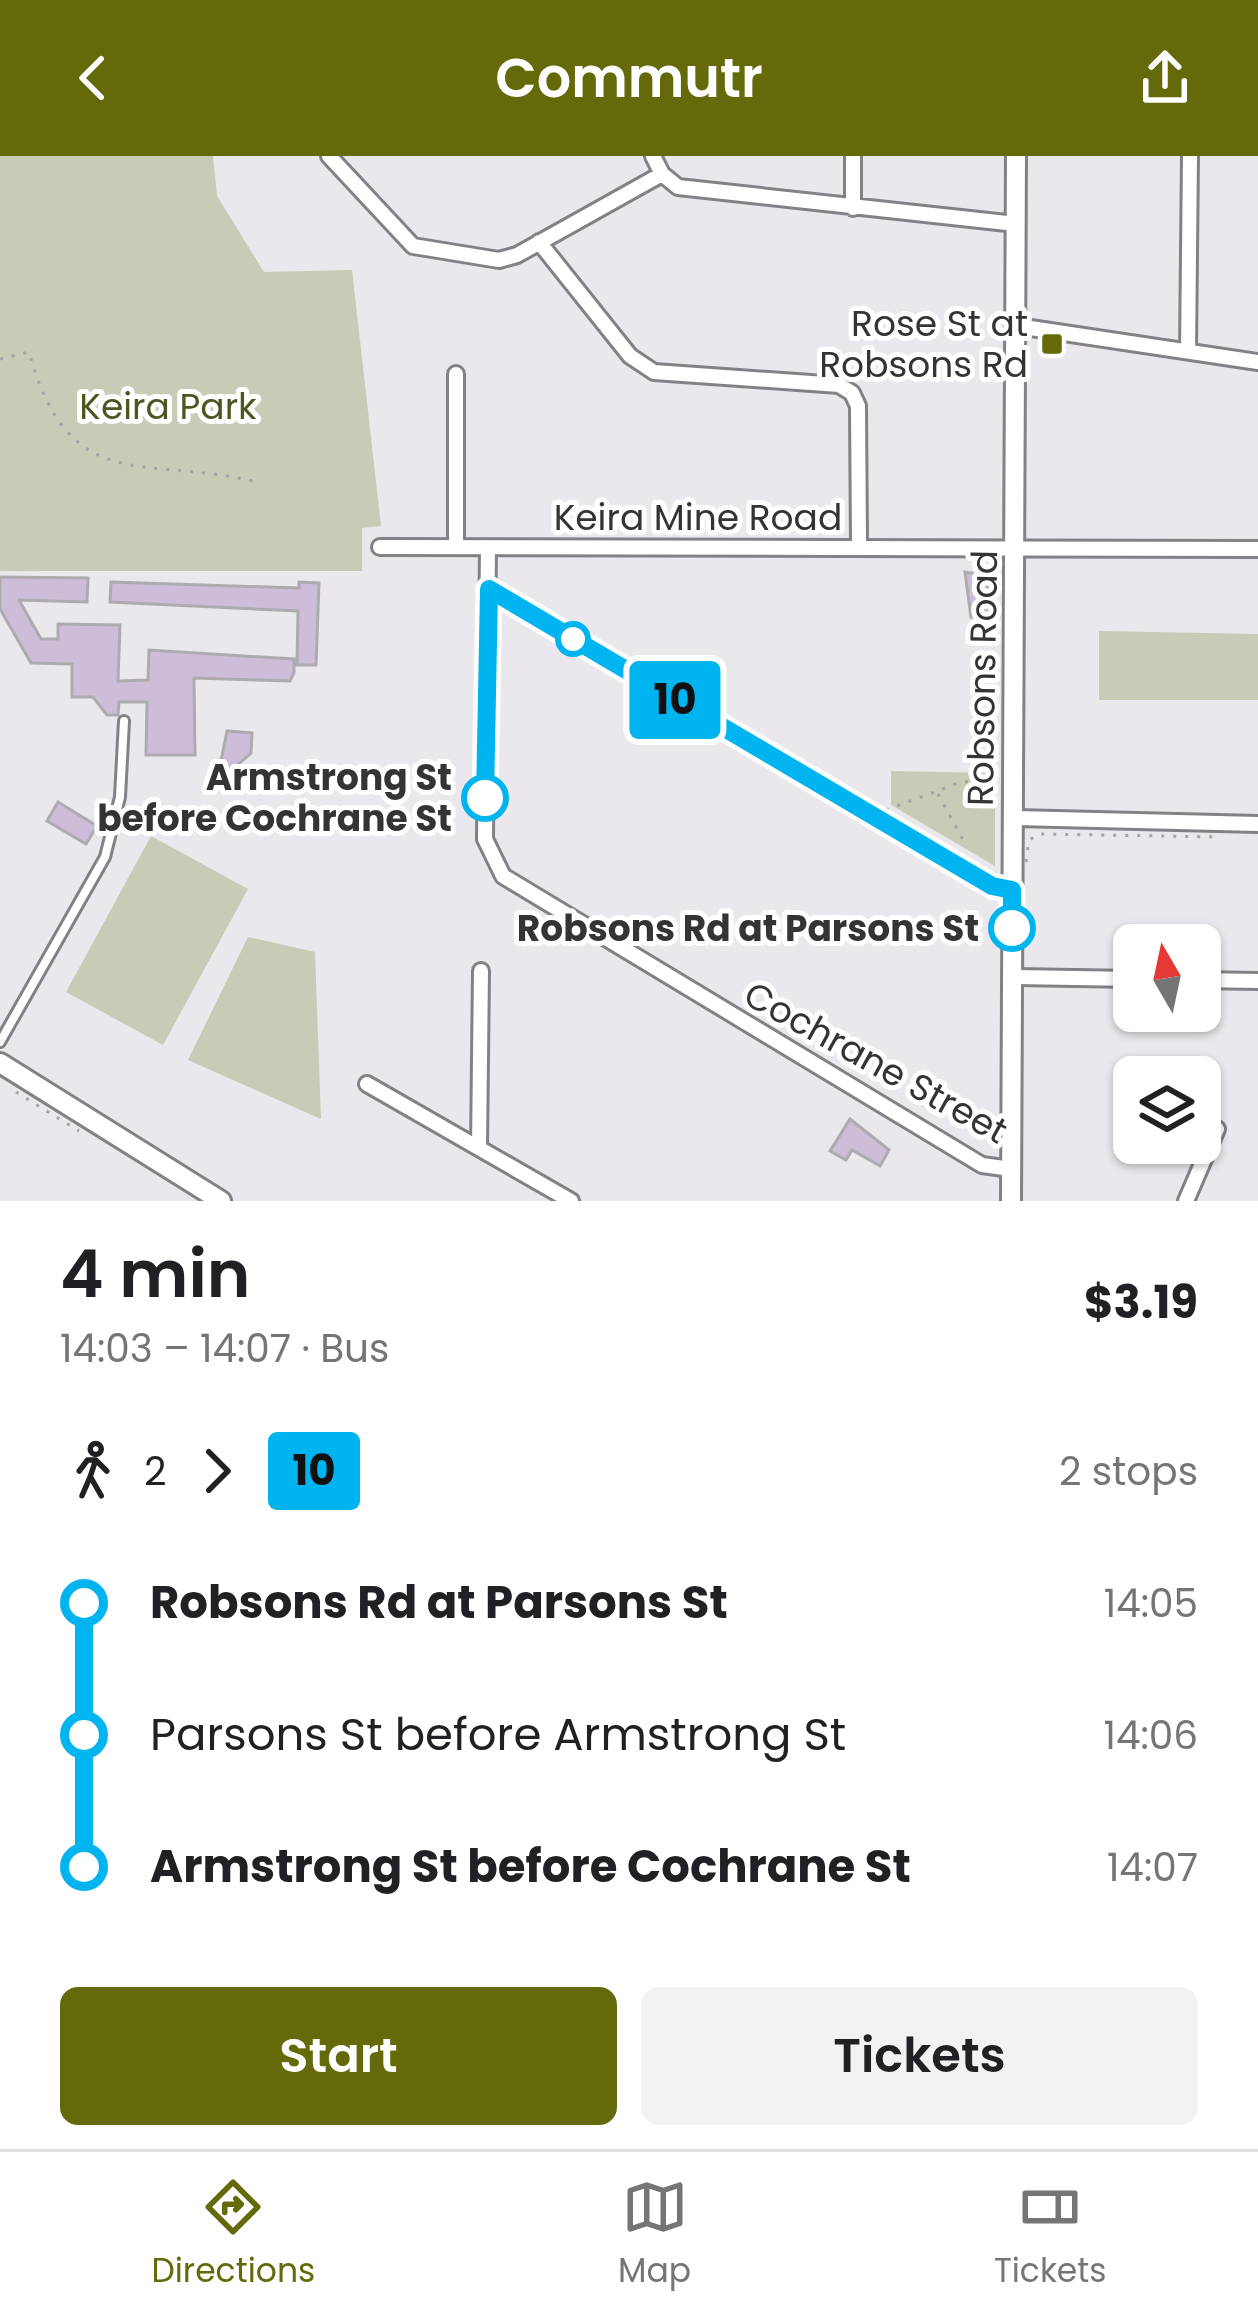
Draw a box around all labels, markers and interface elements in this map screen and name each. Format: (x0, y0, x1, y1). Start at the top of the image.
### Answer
text: Commutr (495, 40, 763, 116)
icon: back (60, 45, 126, 111)
icon: share (1132, 45, 1198, 111)
place label: Rose St at Robsons Rd (819, 298, 1028, 390)
marker: Rose St at Robsons Rd (1039, 331, 1065, 357)
park label: Keira Park (79, 381, 257, 432)
street label: Keira Mine Road (554, 492, 842, 543)
street label: Robsons Road (955, 550, 1010, 807)
unlabelled marker (557, 623, 589, 655)
line badge: 10 (621, 661, 729, 739)
text: 10 (653, 670, 697, 729)
place label: Armstrong St before Cochrane St (97, 752, 452, 844)
marker: Armstrong St before Cochrane St (463, 776, 507, 820)
place label: Robsons Rd at Parsons St (517, 903, 979, 954)
marker: Robsons Rd at Parsons St (990, 906, 1034, 950)
north arrow (1113, 924, 1221, 1032)
map controls (1113, 924, 1221, 1164)
street label: Cochrane Street (735, 969, 1017, 1156)
button: layers (1113, 1056, 1221, 1164)
text: 4 min (60, 1228, 250, 1320)
text: $3.19 (1084, 1271, 1198, 1334)
text: 14:03 – 14:07 · Bus (60, 1321, 389, 1376)
icon: walk (60, 1438, 126, 1504)
icon: forward (184, 1438, 250, 1504)
text: 10 (292, 1441, 336, 1500)
text: 2 (144, 1444, 166, 1499)
text: 2 stops (1059, 1444, 1198, 1499)
text: Robsons Rd at Parsons St (150, 1571, 728, 1634)
text: 14:05 (1104, 1576, 1198, 1631)
text: Parsons St before Armstrong St (150, 1703, 846, 1766)
text: 14:06 (1103, 1708, 1198, 1763)
text: Armstrong St before Cochrane St (150, 1835, 911, 1898)
text: 14:07 (1107, 1840, 1198, 1895)
button: Start (60, 1987, 617, 2125)
button: Tickets (641, 1987, 1198, 2125)
tab: Directions (151, 2174, 315, 2296)
tab: Map (618, 2174, 691, 2296)
tab: Tickets (994, 2174, 1107, 2296)

